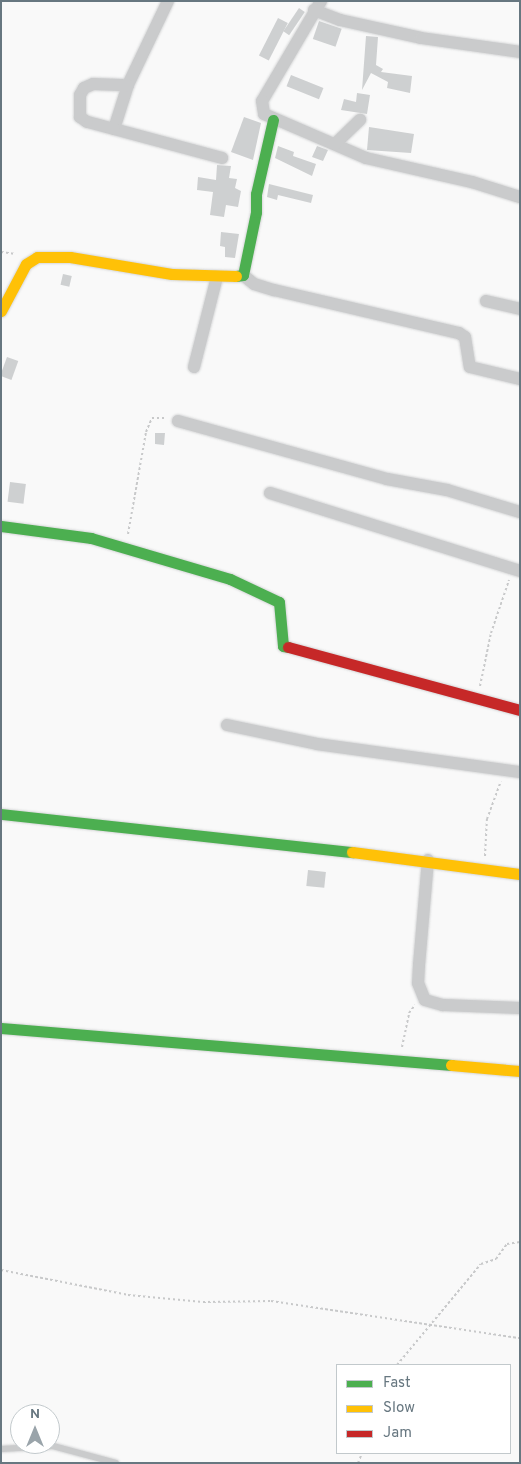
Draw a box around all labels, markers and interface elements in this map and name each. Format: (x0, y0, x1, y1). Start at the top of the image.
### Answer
legend (336, 1364, 511, 1454)
text: Fast (383, 1374, 411, 1393)
text: Slow (383, 1399, 415, 1418)
north arrow (10, 1404, 60, 1454)
text: N (30, 1406, 40, 1423)
text: Jam (383, 1424, 412, 1443)

